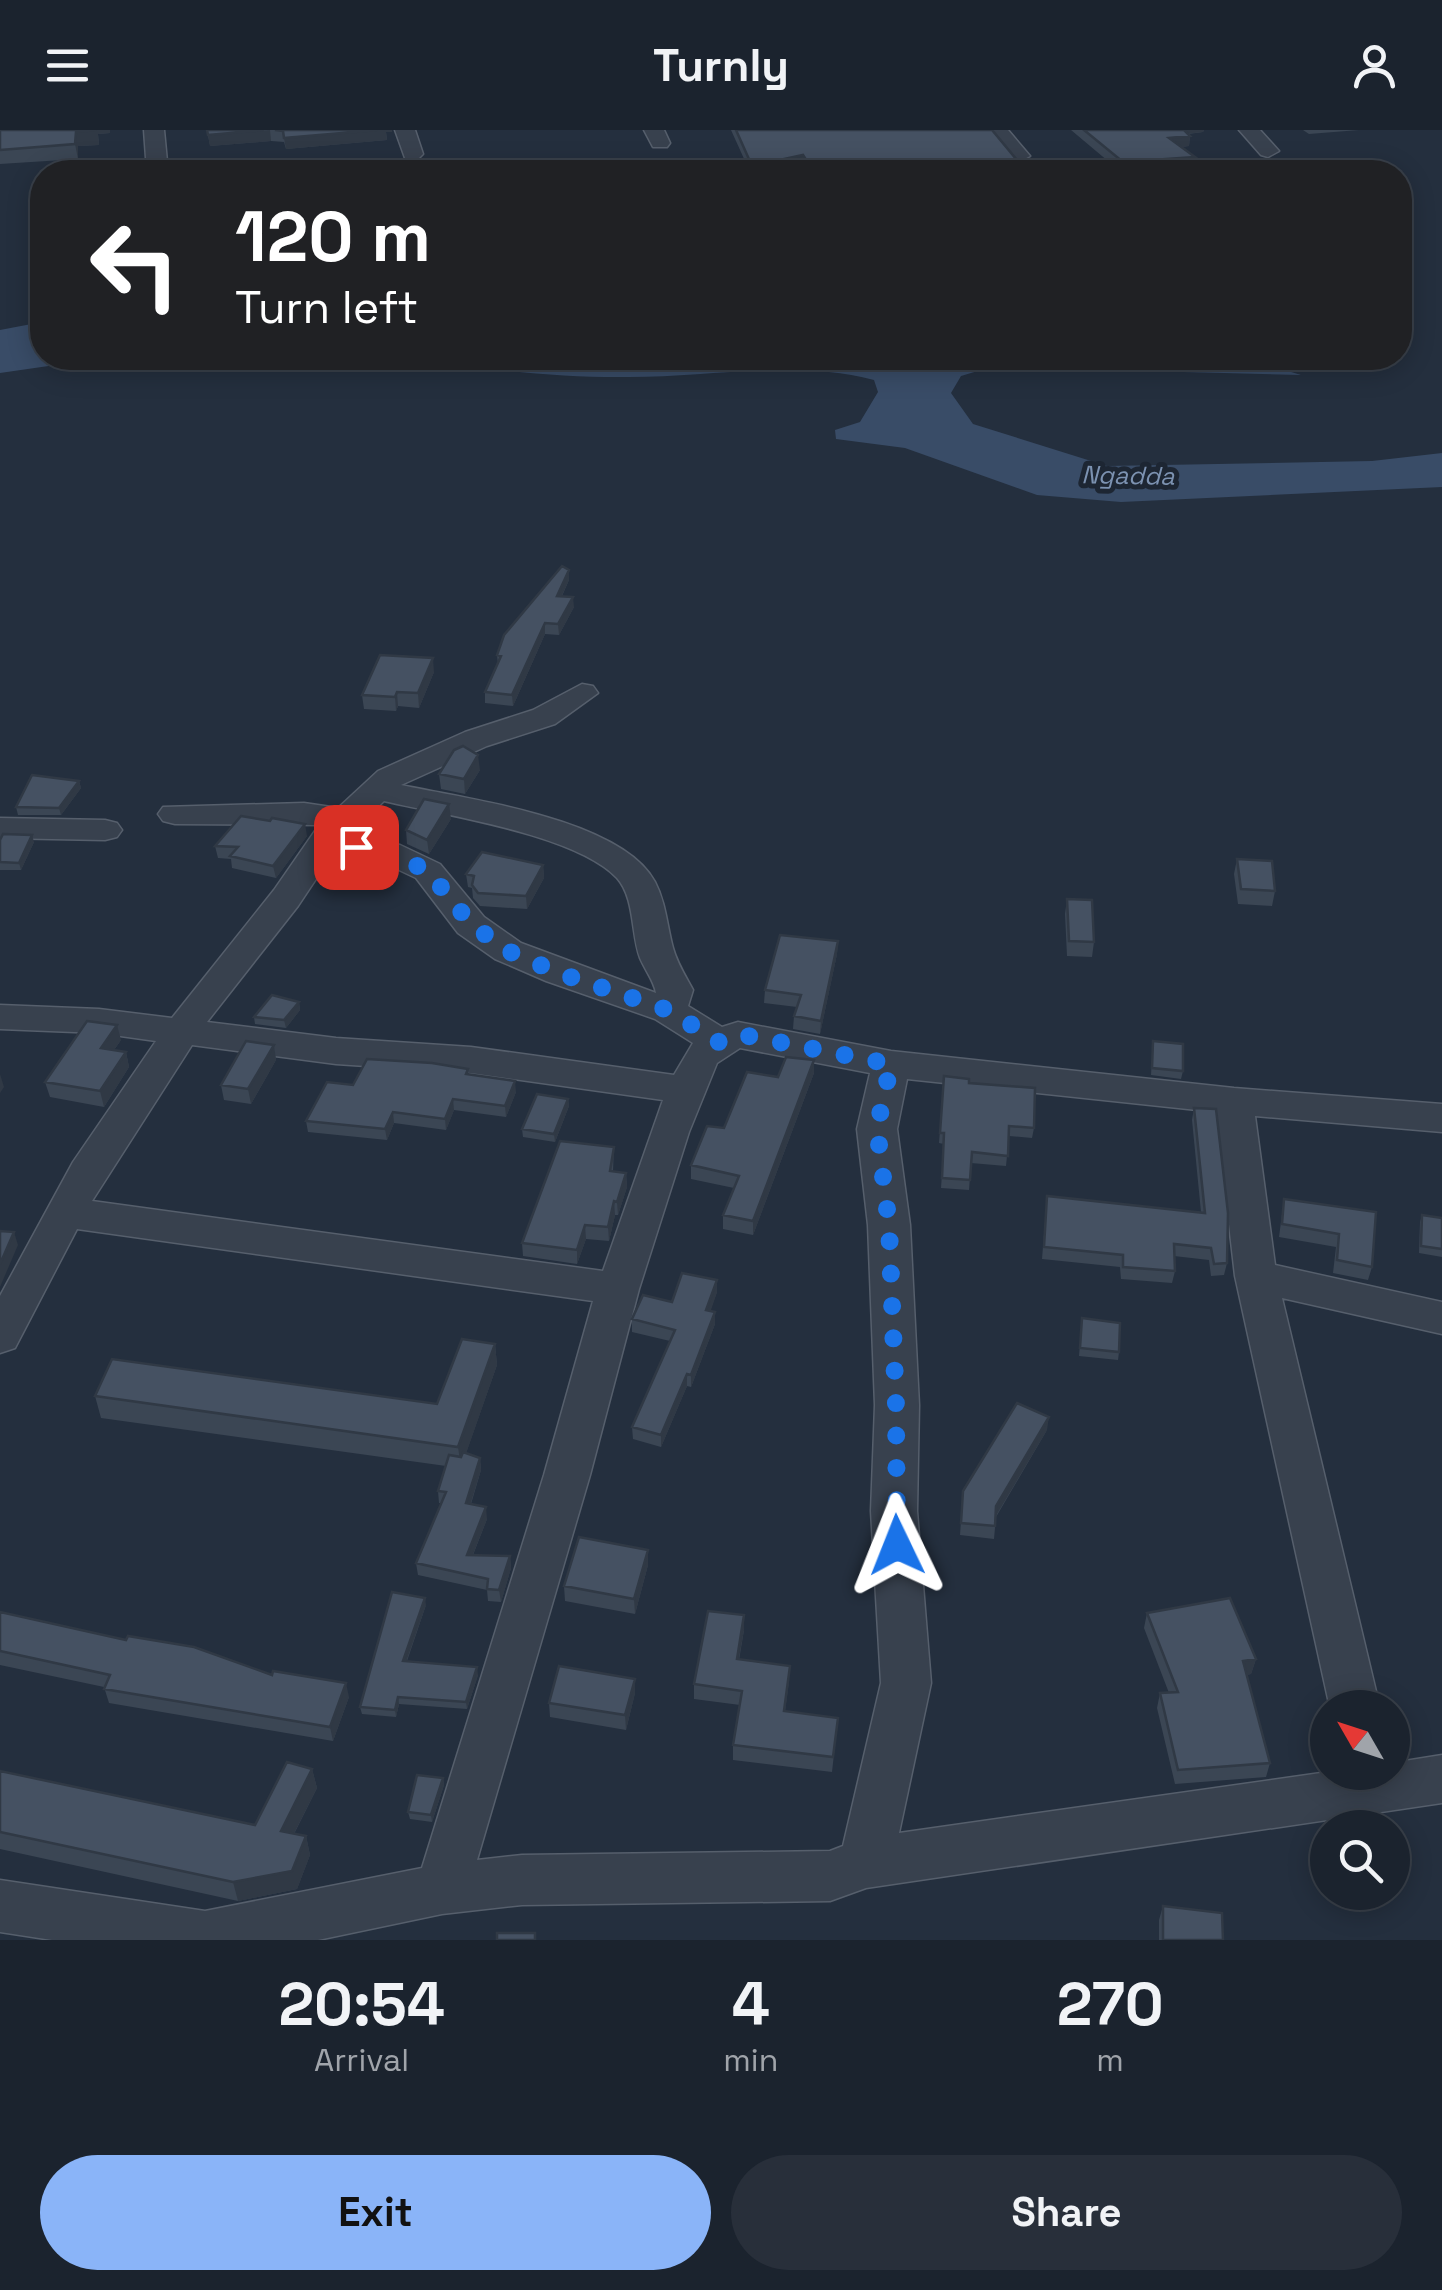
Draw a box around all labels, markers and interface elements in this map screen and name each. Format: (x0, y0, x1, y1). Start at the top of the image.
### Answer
text: Turnly (653, 37, 789, 94)
icon: menu (40, 38, 95, 93)
icon: person (1347, 38, 1402, 93)
text: 120 m (235, 192, 431, 281)
icon: left (70, 200, 200, 330)
text: Turn left (235, 279, 418, 336)
water label: Ngadda (1081, 458, 1176, 492)
pin (314, 805, 399, 890)
icon: arrive (329, 820, 384, 875)
position arrow (845, 1493, 949, 1597)
north arrow (1310, 1690, 1410, 1790)
map controls (1310, 1690, 1410, 1910)
button: search (1310, 1810, 1410, 1910)
text: 20:54 (278, 1966, 445, 2043)
text: 4 (732, 1966, 770, 2043)
text: 270 (1057, 1966, 1164, 2043)
text: Arrival (314, 2040, 409, 2080)
text: min (723, 2040, 778, 2080)
text: m (1096, 2040, 1124, 2080)
button: Exit (40, 2155, 711, 2270)
button: Share (731, 2155, 1402, 2270)

